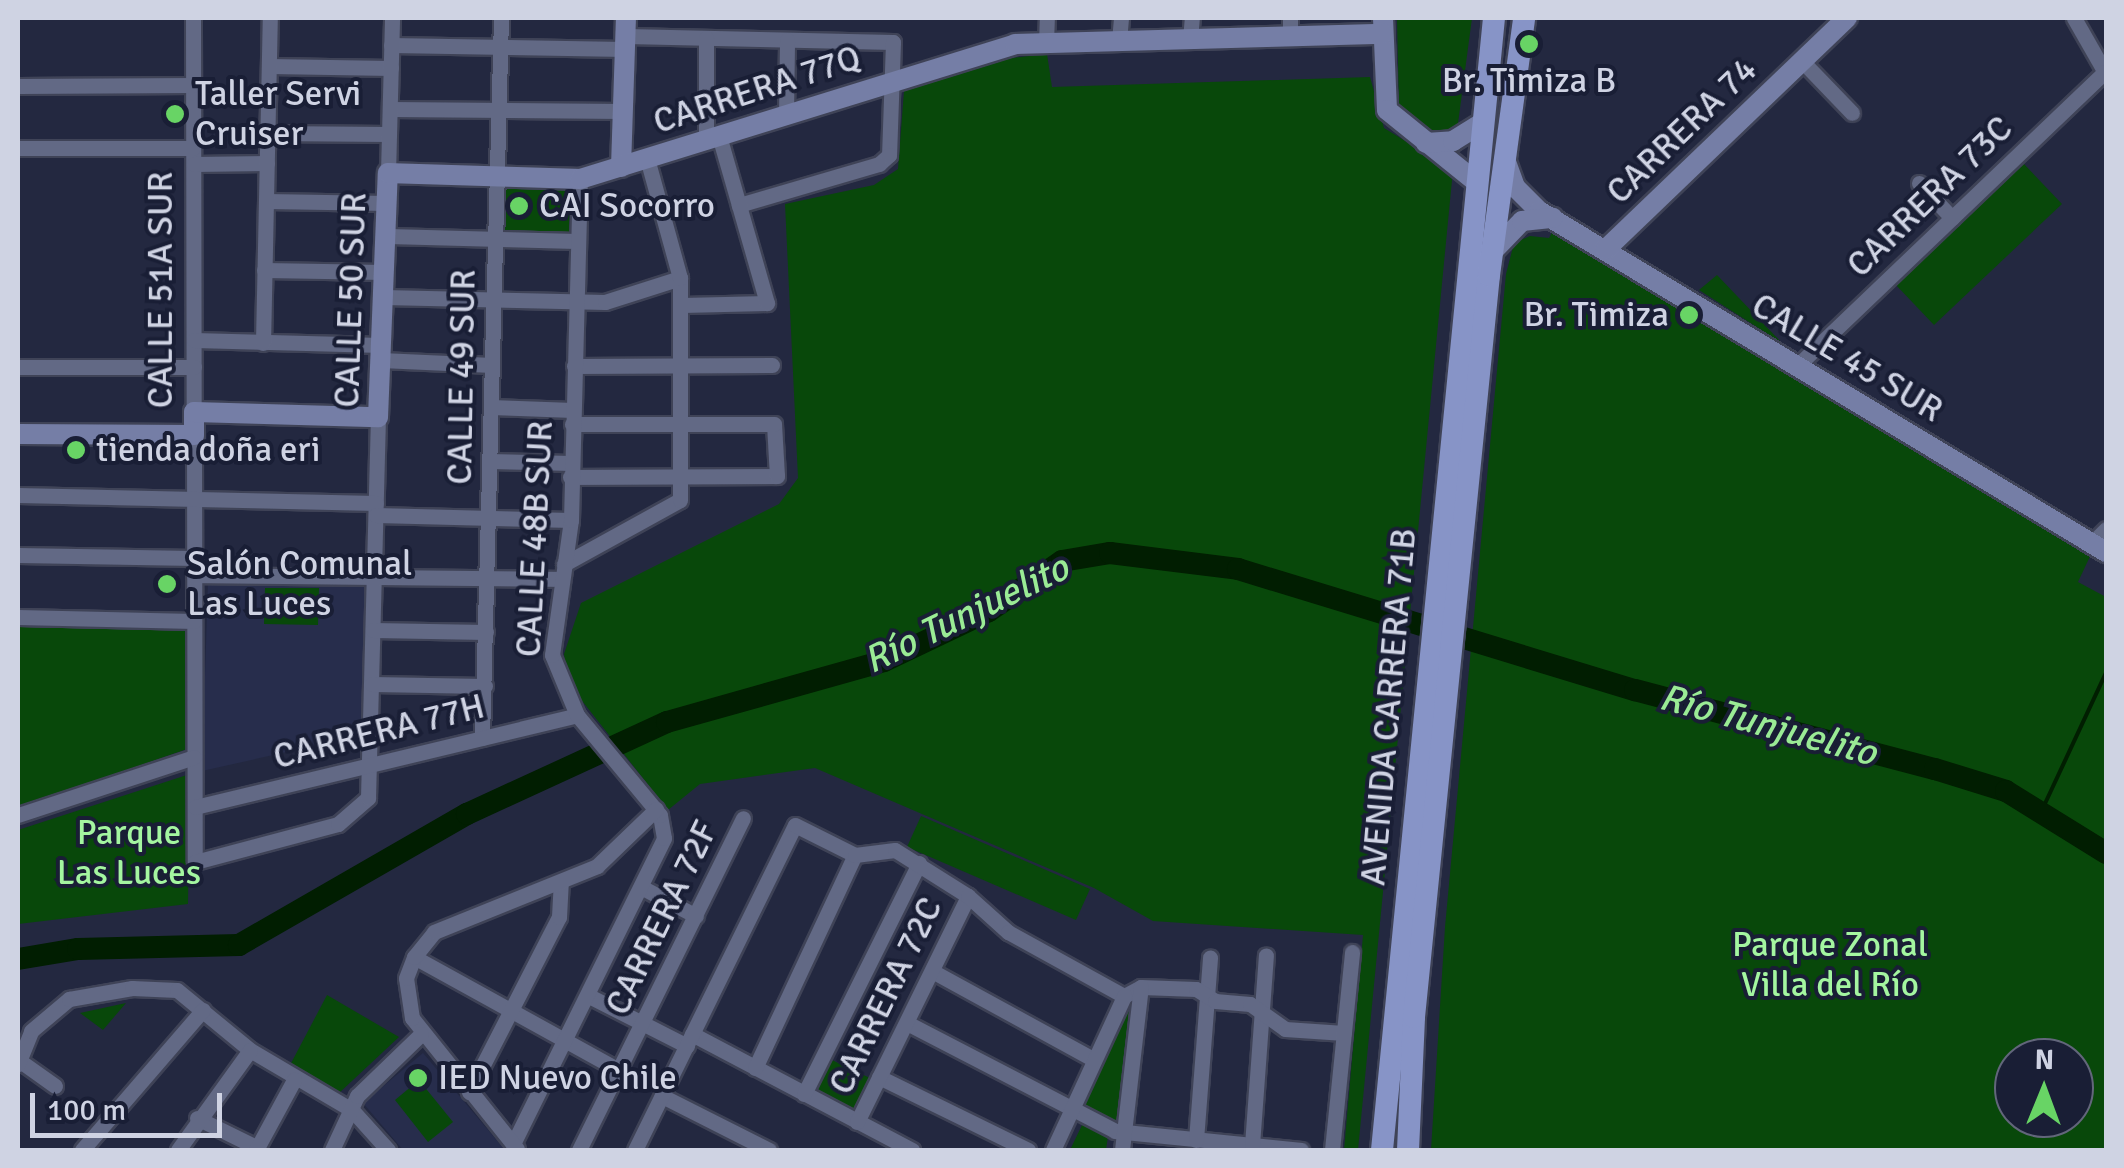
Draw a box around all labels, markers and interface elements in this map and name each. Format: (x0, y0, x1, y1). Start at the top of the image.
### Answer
marker: Br. Timiza B (1518, 33, 1540, 55)
street label: CARRERA 77Q (648, 37, 866, 143)
street label: CARRERA 74 (1598, 49, 1766, 213)
place label: Br. Timiza B (1442, 60, 1616, 102)
place label: Taller Servi Cruiser (195, 73, 361, 155)
marker: Taller Servi Cruiser (164, 103, 186, 125)
street label: CARRERA 73C (1839, 108, 2021, 286)
street label: CALLE 51A SUR (140, 172, 182, 408)
place label: CAI Socorro (539, 185, 715, 227)
street label: CALLE 50 SUR (326, 192, 376, 408)
marker: CAI Socorro (508, 195, 530, 217)
street label: CALLE 49 SUR (439, 269, 485, 485)
street label: CALLE 45 SUR (1744, 285, 1950, 431)
place label: Br. Timiza (1523, 294, 1669, 336)
marker: Br. Timiza (1678, 304, 1700, 326)
street label: CALLE 48B SUR (508, 420, 562, 658)
place label: tienda doña eri (96, 429, 320, 471)
marker: tienda doña eri (65, 439, 87, 461)
street label: AVENIDA CARRERA 71B (1352, 527, 1426, 887)
place label: Salón Comunal Las Luces (187, 543, 412, 625)
water label: Río Tunjuelito (856, 545, 1076, 683)
marker: Salón Comunal Las Luces (156, 573, 178, 595)
water label: Río Tunjuelito (1655, 674, 1881, 776)
street label: CARRERA 77H (269, 686, 489, 778)
park label: Parque Las Luces (57, 812, 201, 894)
street label: CARRERA 72F (597, 814, 727, 1022)
street label: CARRERA 72C (820, 891, 952, 1101)
park label: Parque Zonal Villa del Río (1732, 924, 1928, 1006)
north arrow (1994, 1038, 2094, 1138)
text: N (2034, 1043, 2055, 1077)
place label: IED Nuevo Chile (438, 1057, 677, 1099)
marker: IED Nuevo Chile (407, 1067, 429, 1089)
scale bar (35, 1073, 228, 1135)
text: 100 m (47, 1092, 126, 1129)

